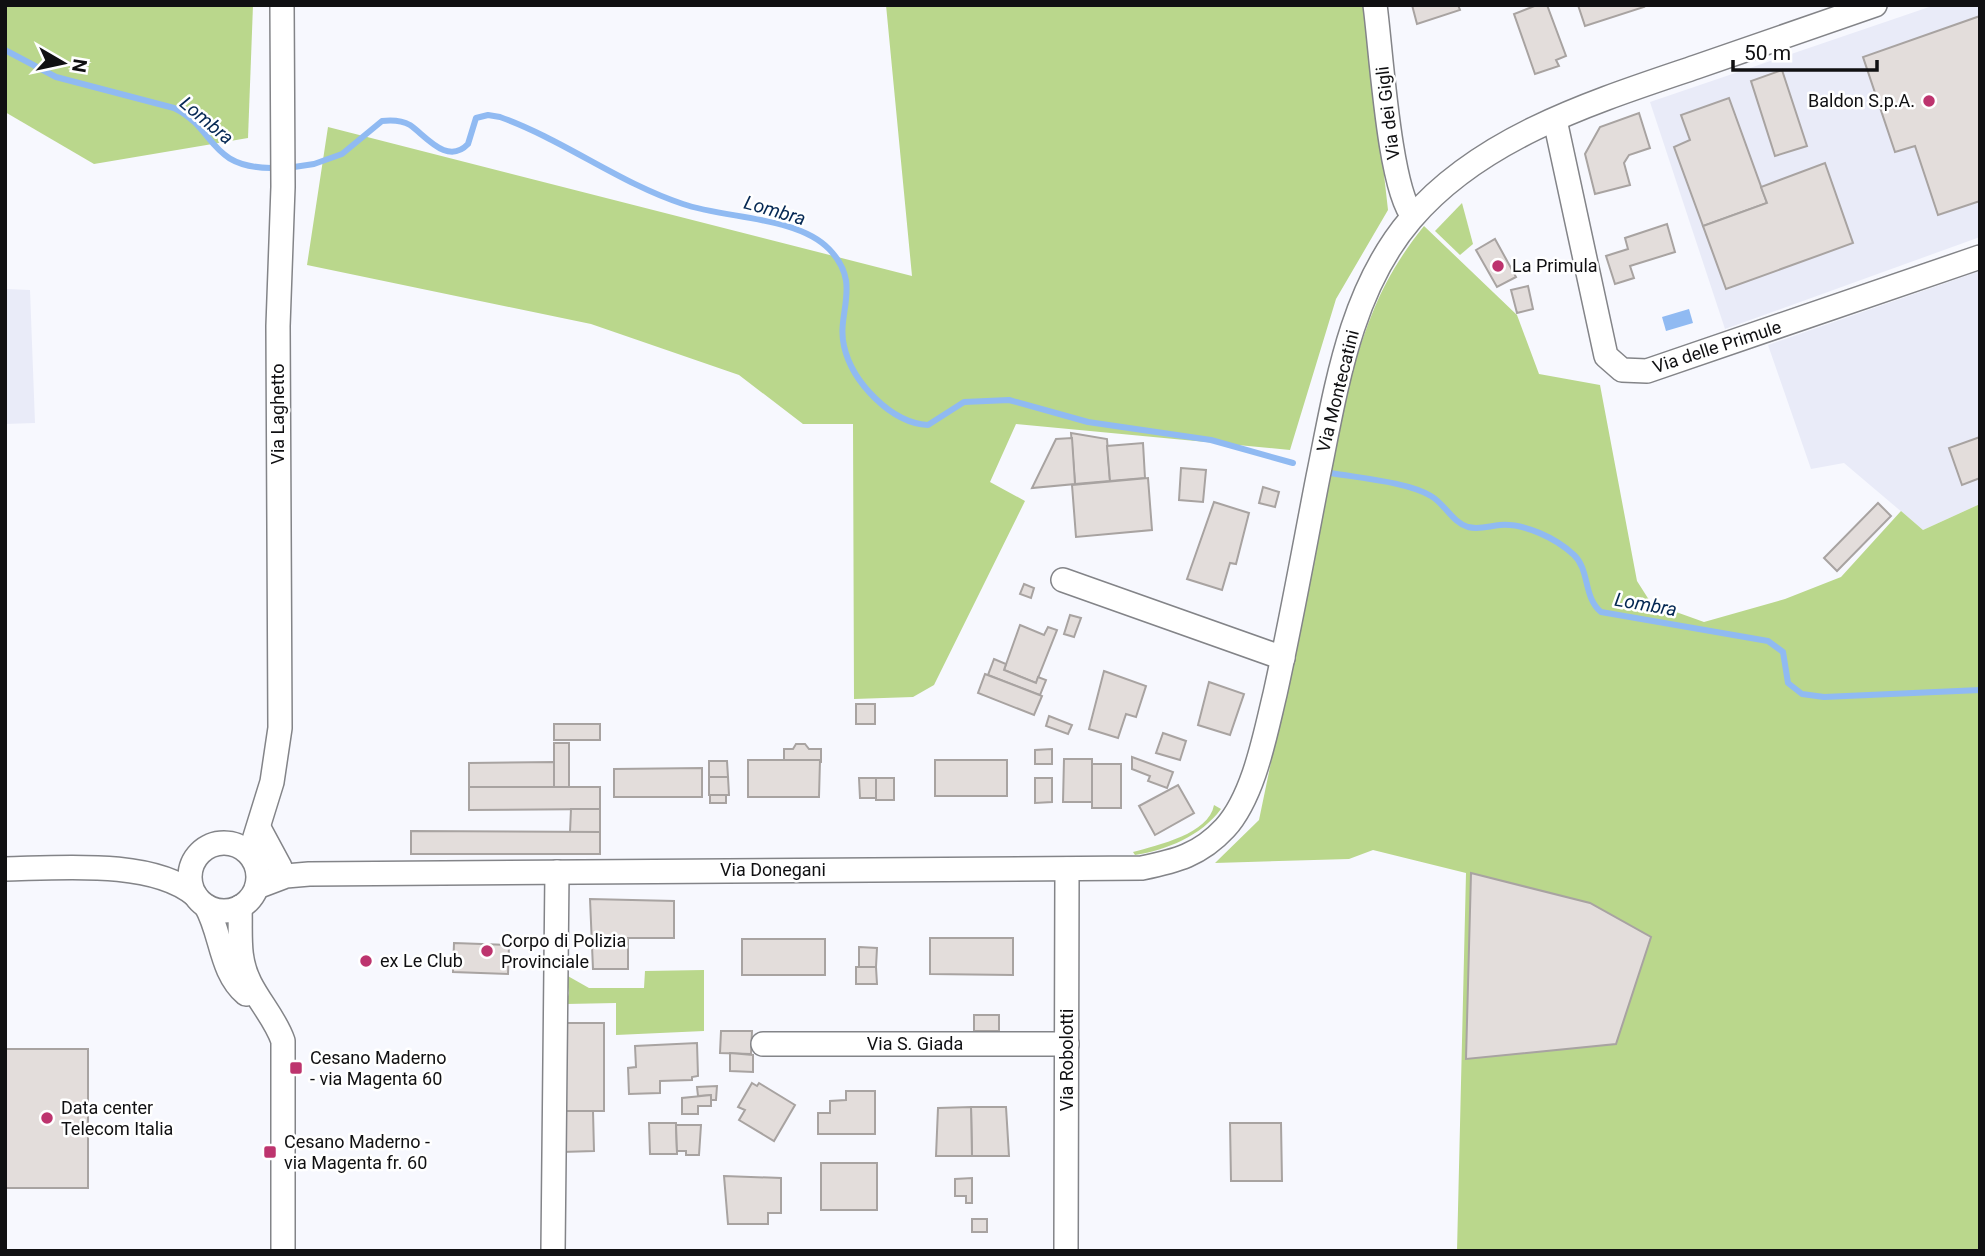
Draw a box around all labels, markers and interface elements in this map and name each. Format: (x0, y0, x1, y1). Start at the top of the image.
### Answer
north arrow (28, 28, 98, 98)
scale bar (1733, 28, 1876, 72)
text: 50 m (1744, 41, 1791, 65)
text: N (67, 57, 92, 74)
street label: Via dei Gigli (1371, 65, 1404, 161)
place label: Baldon S.p.A. (1808, 90, 1915, 111)
water label: Lombra (175, 91, 238, 149)
marker: Baldon S.p.A. (1921, 93, 1937, 109)
water label: Lombra (741, 191, 808, 230)
place label: La Primula (1512, 255, 1598, 276)
marker: La Primula (1490, 258, 1506, 274)
street label: Via delle Primule (1650, 316, 1784, 377)
street label: Via Montecatini (1312, 328, 1363, 454)
street label: Via Laghetto (267, 363, 288, 465)
water label: Lombra (1613, 588, 1679, 621)
street label: Via Donegani (720, 859, 826, 880)
place label: Corpo di Polizia Provinciale (501, 930, 626, 972)
marker: Corpo di Polizia Provinciale (479, 943, 495, 959)
place label: ex Le Club (380, 950, 463, 971)
marker: ex Le Club (358, 953, 374, 969)
street label: Via Robolotti (1056, 1009, 1077, 1111)
street label: Via S. Giada (867, 1033, 963, 1054)
place label: Cesano Maderno - via Magenta 60 (310, 1047, 447, 1089)
marker: Cesano Maderno - via Magenta 60 (288, 1060, 304, 1076)
place label: Data center Telecom Italia (61, 1097, 173, 1139)
marker: Data center Telecom Italia (39, 1110, 55, 1126)
place label: Cesano Maderno - via Magenta fr. 60 (284, 1131, 430, 1173)
marker: Cesano Maderno - via Magenta fr. 60 (262, 1144, 278, 1160)

